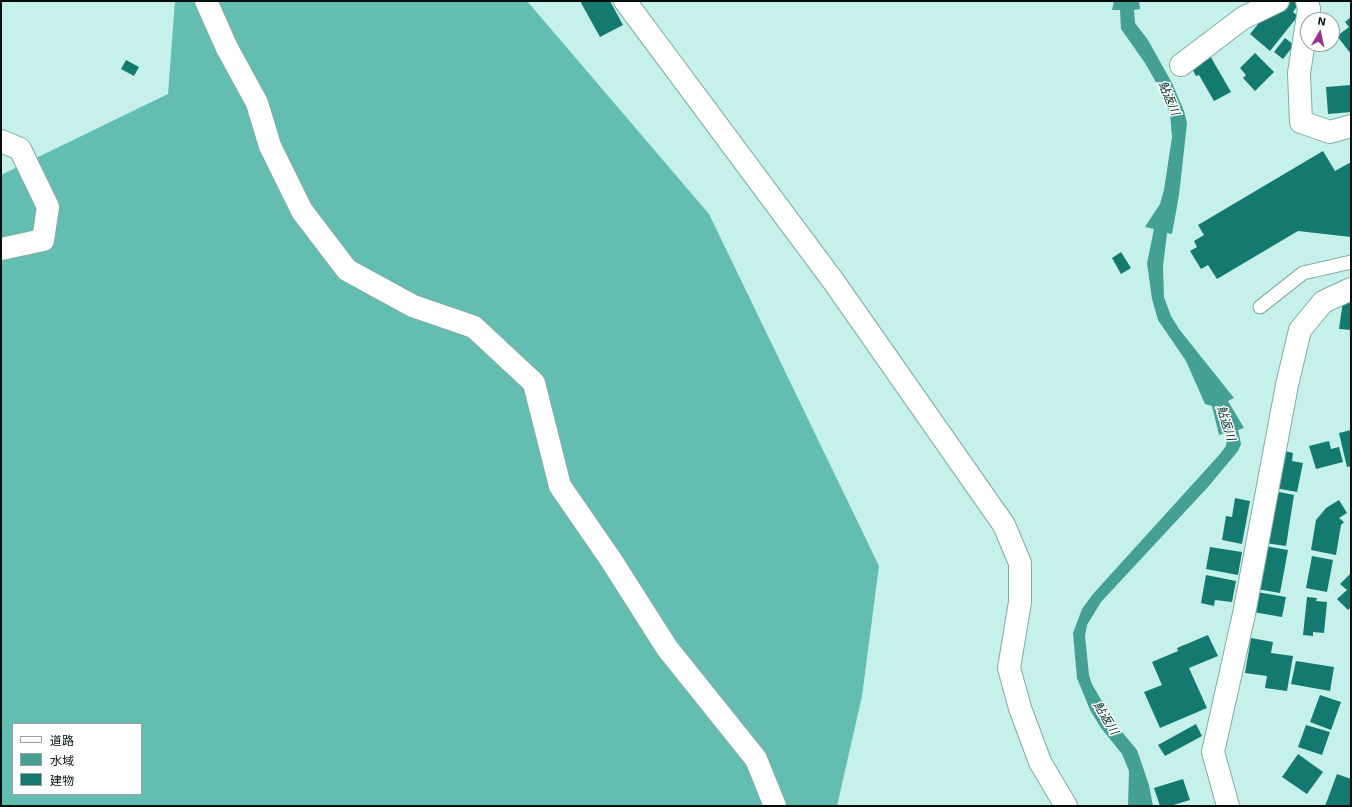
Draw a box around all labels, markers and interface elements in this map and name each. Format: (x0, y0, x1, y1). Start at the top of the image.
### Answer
north arrow (1300, 12, 1340, 52)
text: N (1317, 14, 1327, 28)
water label: 鮎返川 (1155, 79, 1183, 117)
water label: 鮎返川 (1214, 404, 1238, 442)
water label: 鮎返川 (1091, 699, 1121, 737)
legend (12, 723, 142, 795)
text: 道路 (50, 733, 74, 747)
text: 水域 (50, 753, 74, 767)
text: 建物 (50, 773, 74, 787)

